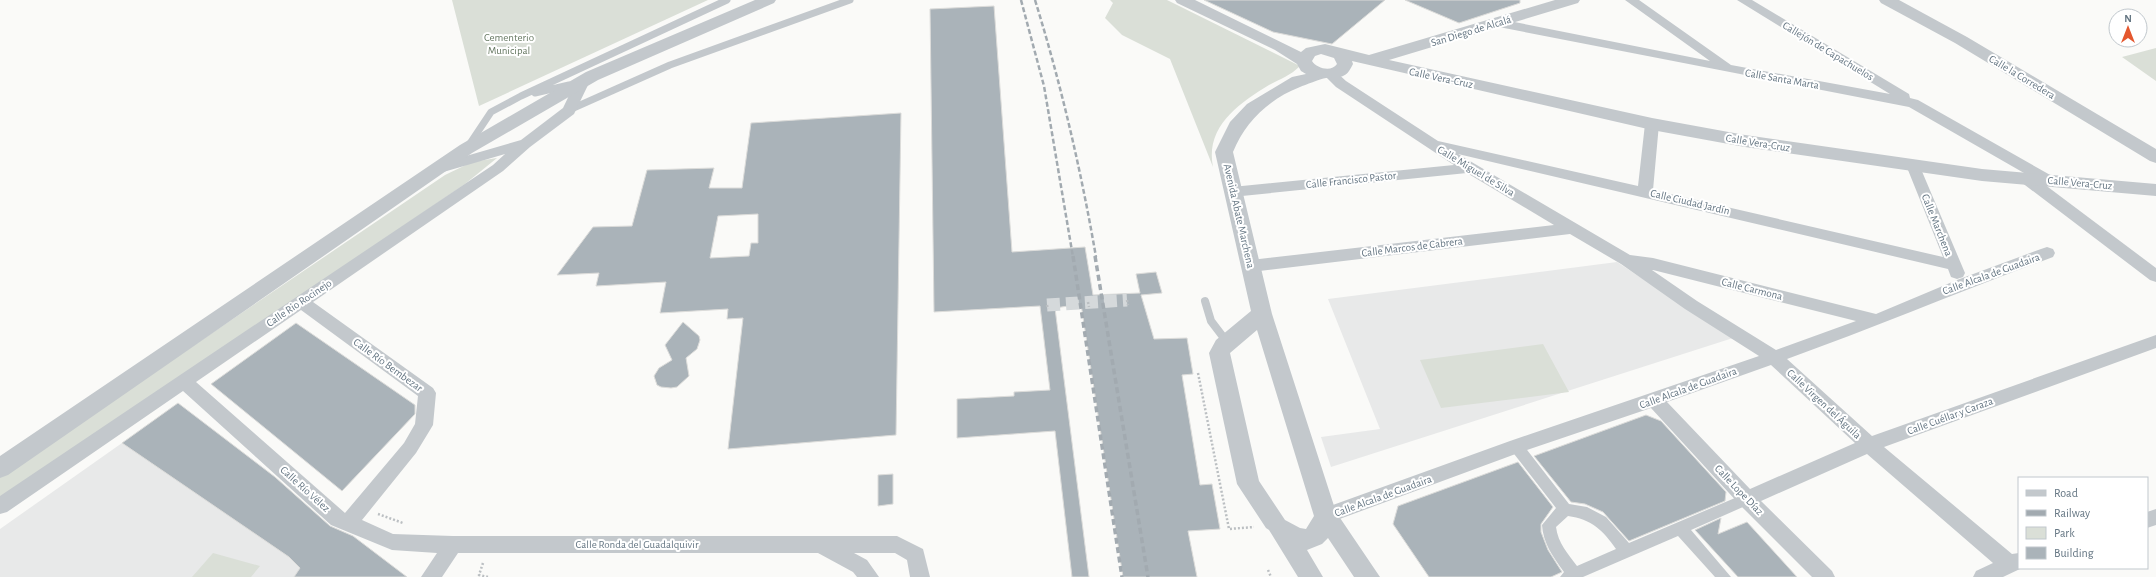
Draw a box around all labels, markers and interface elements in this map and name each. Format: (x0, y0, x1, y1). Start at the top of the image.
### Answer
north arrow (2108, 8, 2148, 48)
text: N (2124, 13, 2132, 24)
street label: San Diego de Alcalá (1430, 14, 1512, 48)
street label: Callejón de Capachuelos (1781, 20, 1875, 82)
park label: Cementerio Municipal (484, 32, 534, 56)
street label: Calle la Corredera (1987, 53, 2057, 101)
street label: Calle Vera-Cruz (1408, 66, 1474, 90)
street label: Calle Santa Marta (1744, 67, 1820, 91)
street label: Calle Vera-Cruz (1725, 132, 1791, 154)
street label: Calle Miguel de Silva (1436, 144, 1516, 198)
street label: Avenida Abate Marchena (1222, 163, 1256, 269)
street label: Calle Francisco Pastor (1305, 170, 1397, 190)
street label: Calle Vera-Cruz (2047, 175, 2113, 191)
street label: Calle Ciudad Jardín (1649, 188, 1731, 216)
street label: Calle Marchena (1920, 192, 1954, 258)
street label: Calle Marcos de Cabrera (1361, 235, 1463, 259)
street label: Calle Alcala de Guadaira (1941, 251, 2041, 297)
street label: Calle Carmona (1720, 276, 1784, 302)
street label: Calle Rio Rocinejo (264, 277, 334, 329)
street label: Calle Río Bembezar (351, 336, 425, 394)
street label: Calle Alcala de Guadaira (1638, 365, 1738, 411)
street label: Calle Virgen del Águila (1785, 366, 1864, 441)
street label: Calle Cuéllar y Caraza (1906, 395, 1994, 437)
street label: Calle Lope Díaz (1713, 463, 1766, 517)
street label: Calle Río Vélez (278, 464, 332, 514)
street label: Calle Alcala de Guadaira (1333, 473, 1433, 519)
legend (2018, 477, 2148, 569)
text: Road (2054, 487, 2078, 499)
text: Railway (2054, 507, 2090, 520)
text: Park (2054, 527, 2075, 539)
street label: Calle Ronda del Guadalquivir (576, 539, 699, 550)
text: Building (2054, 547, 2094, 559)

